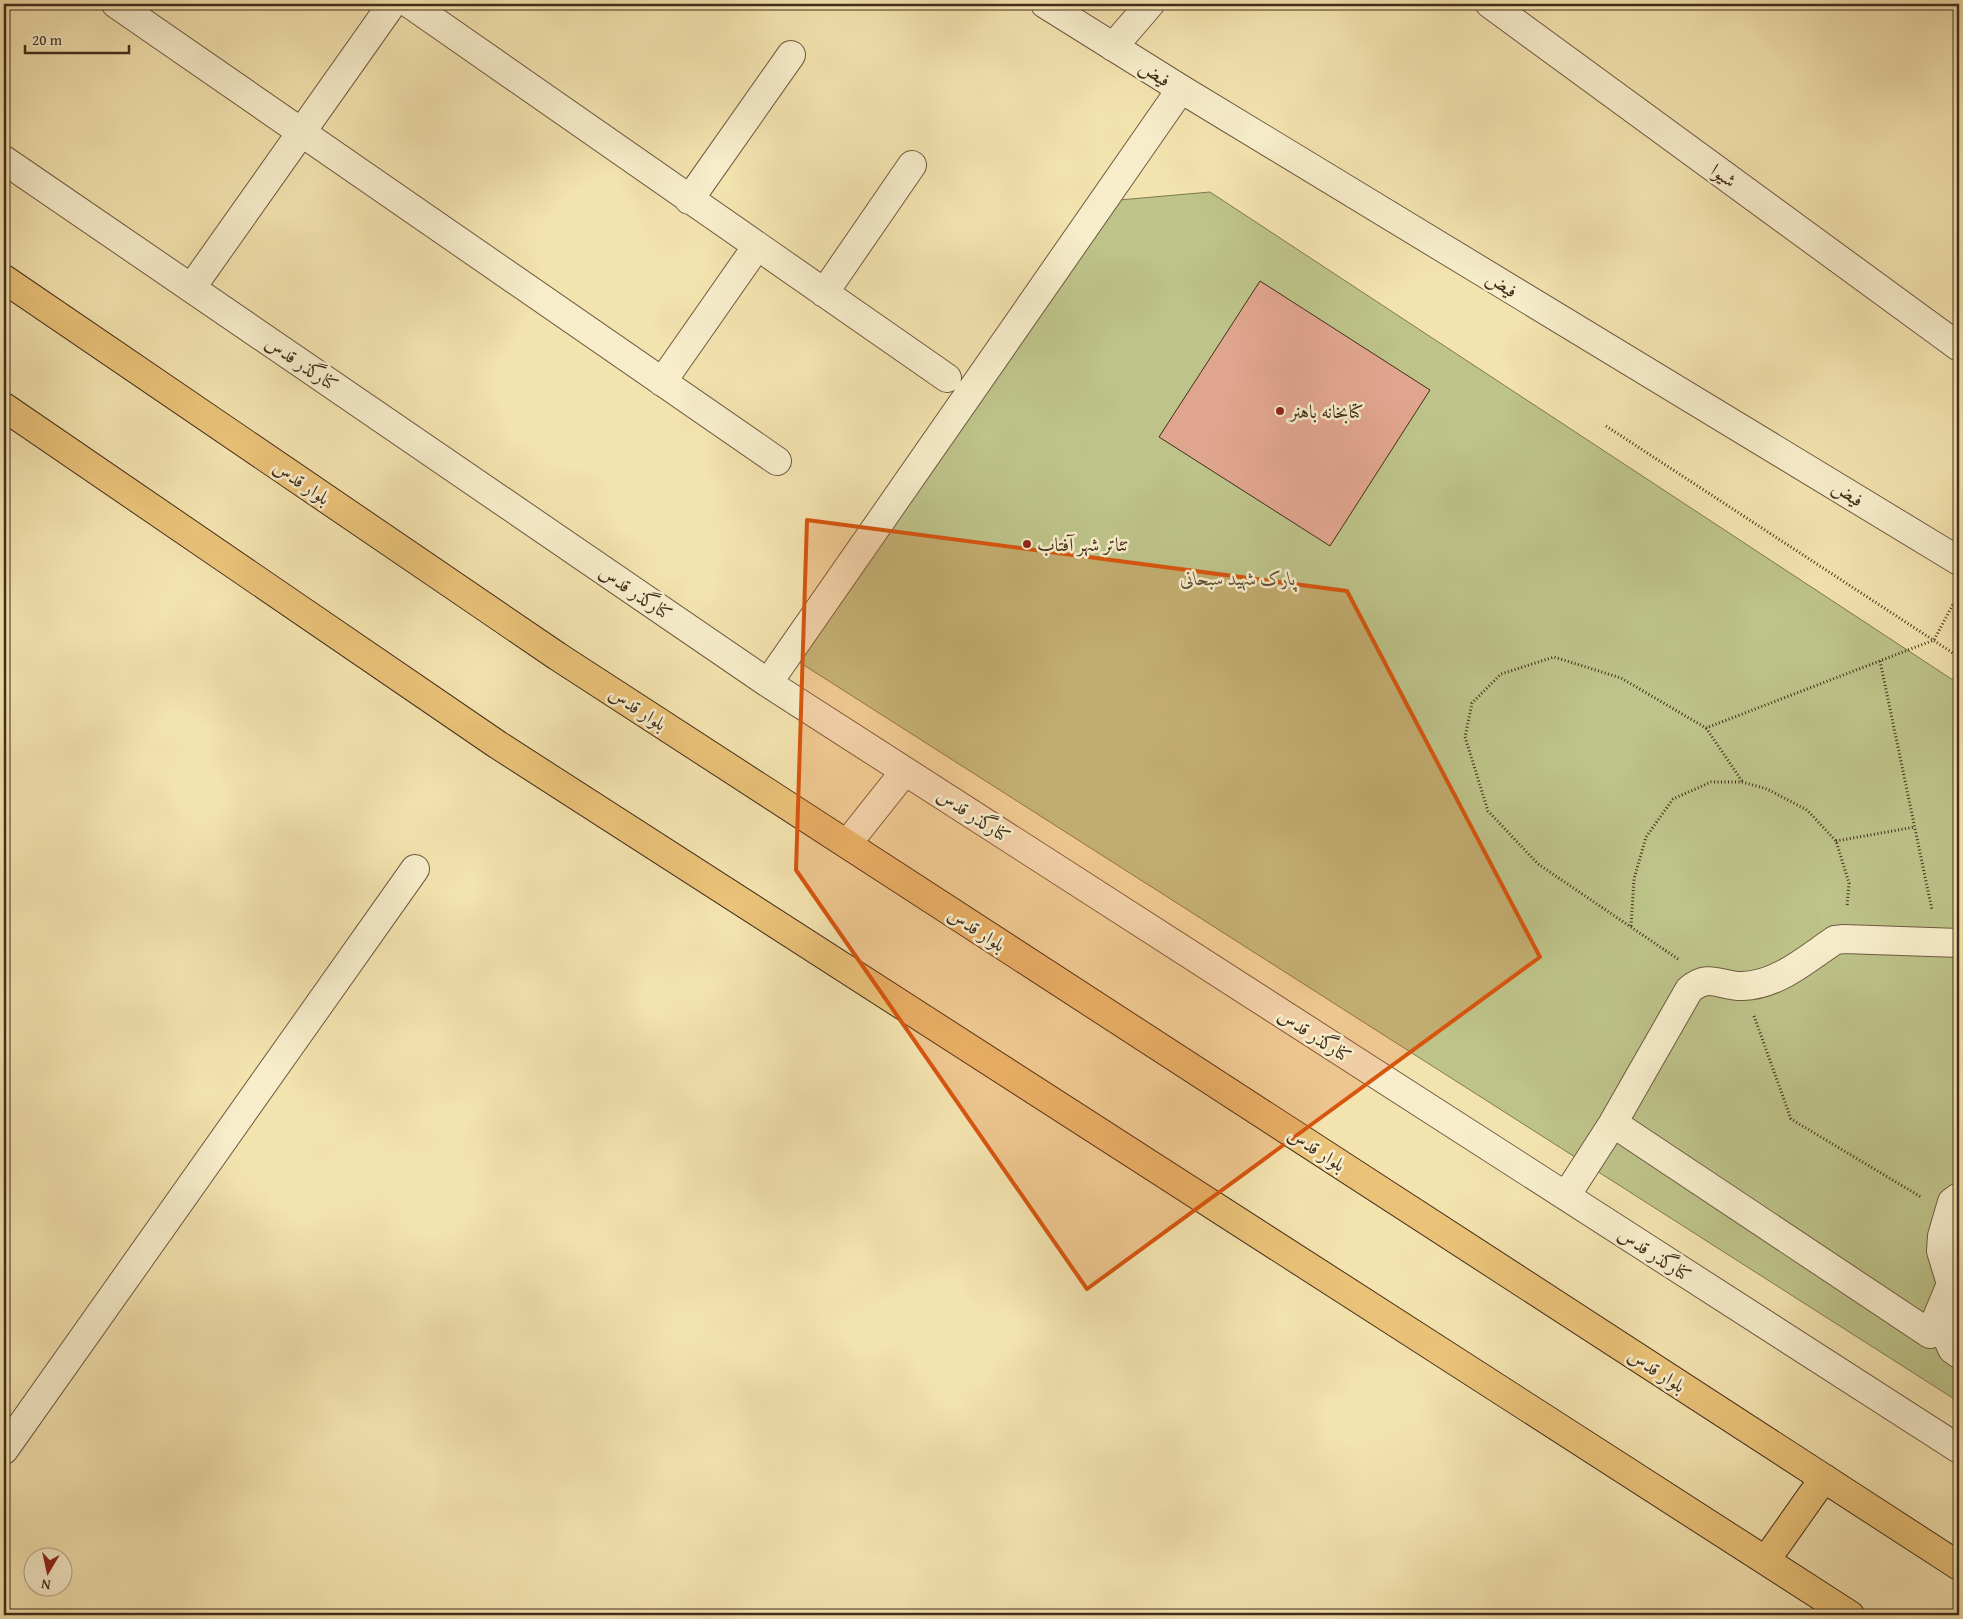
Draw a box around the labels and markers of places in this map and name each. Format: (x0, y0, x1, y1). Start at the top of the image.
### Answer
place label: کتابخانه باهنر (1288, 397, 1364, 425)
marker: کتابخانه باهنر (1274, 405, 1286, 417)
place label: تئاتر شهر آفتاب (1037, 530, 1129, 558)
marker: تئاتر شهر آفتاب (1021, 538, 1033, 550)

